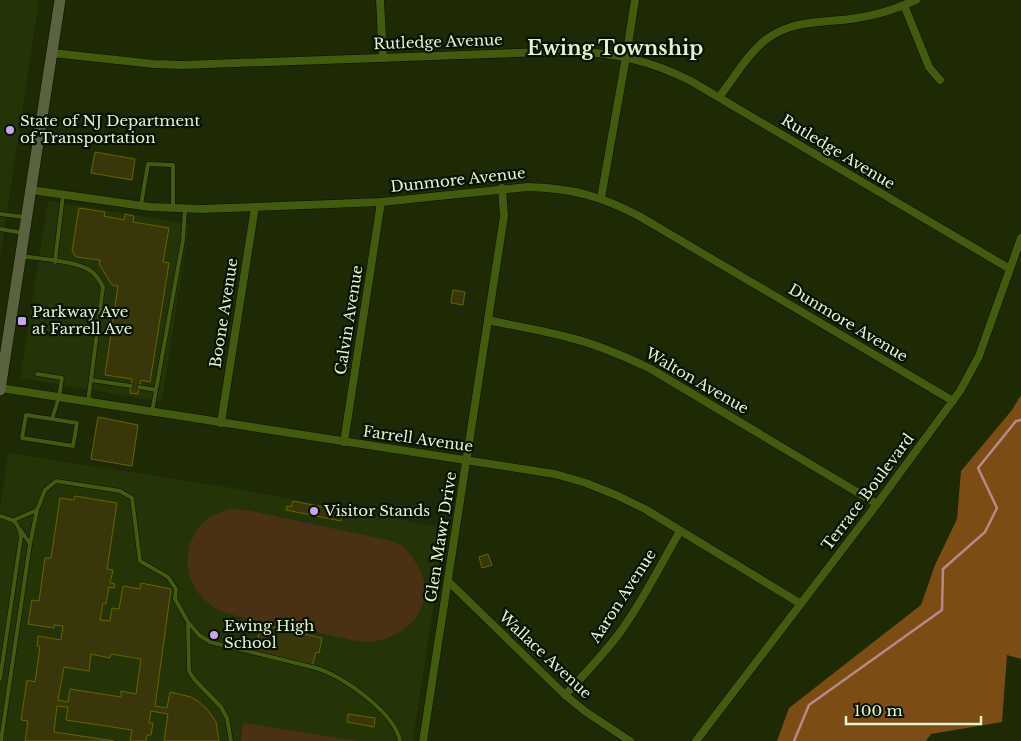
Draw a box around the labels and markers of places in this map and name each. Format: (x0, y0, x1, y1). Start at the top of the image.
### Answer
place label: State of NJ Department of Transportation (20, 111, 200, 147)
marker: State of NJ Department of Transportation (4, 124, 16, 136)
place label: Parkway Ave at Farrell Ave (32, 302, 132, 338)
marker: Parkway Ave at Farrell Ave (16, 315, 28, 327)
place label: Visitor Stands (323, 501, 430, 520)
marker: Visitor Stands (308, 505, 320, 517)
place label: Ewing High School (224, 616, 314, 652)
marker: Ewing High School (208, 629, 220, 641)

